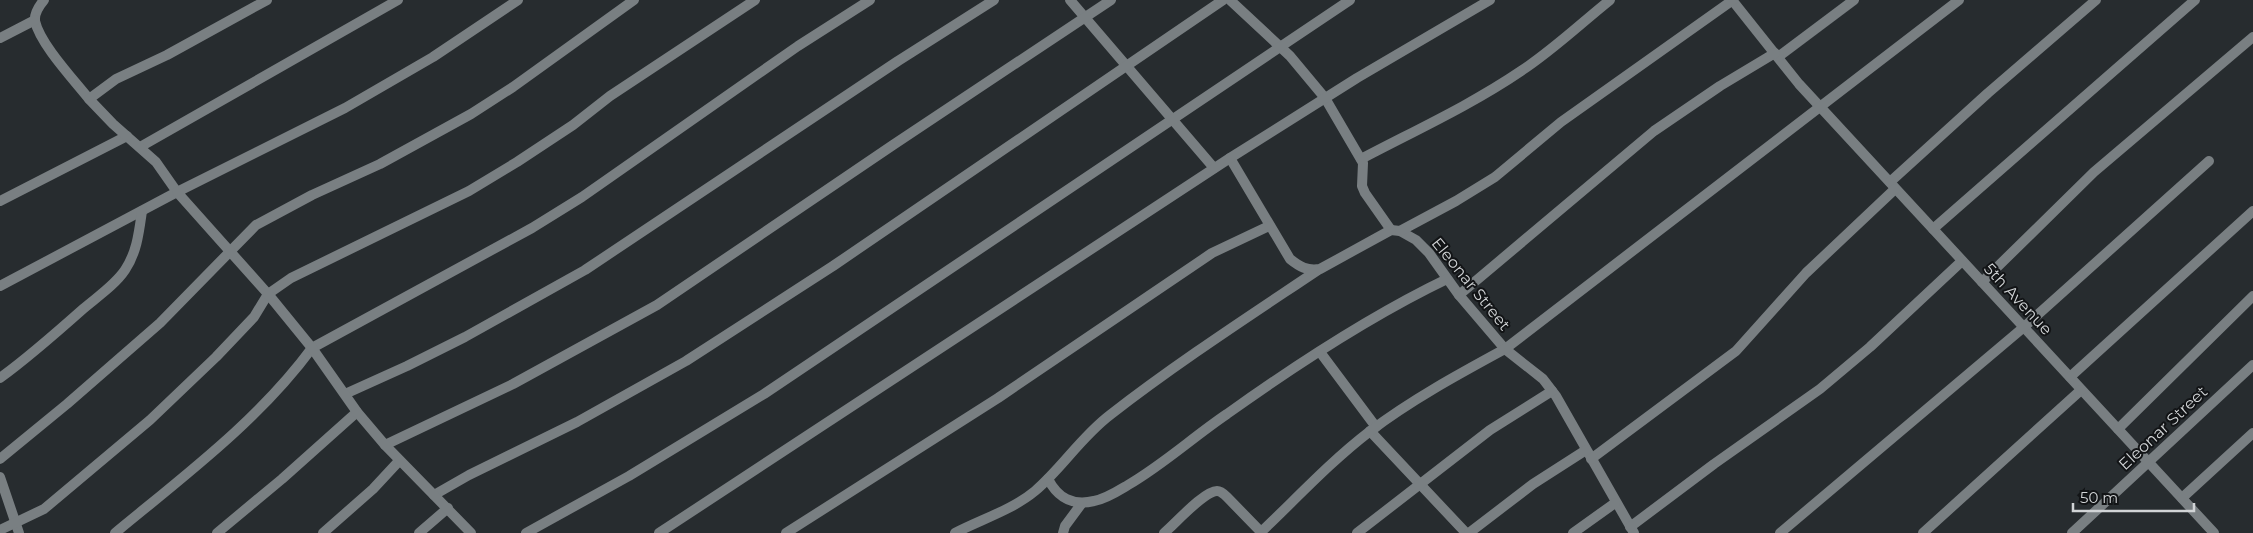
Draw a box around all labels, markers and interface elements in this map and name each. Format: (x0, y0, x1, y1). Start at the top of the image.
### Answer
street label: Eleonar Street (1428, 234, 1515, 335)
street label: 5th Avenue (1980, 259, 2056, 339)
street label: Eleonar Street (2115, 382, 2212, 474)
scale bar (2073, 480, 2194, 512)
text: 50 m (2080, 488, 2118, 507)

